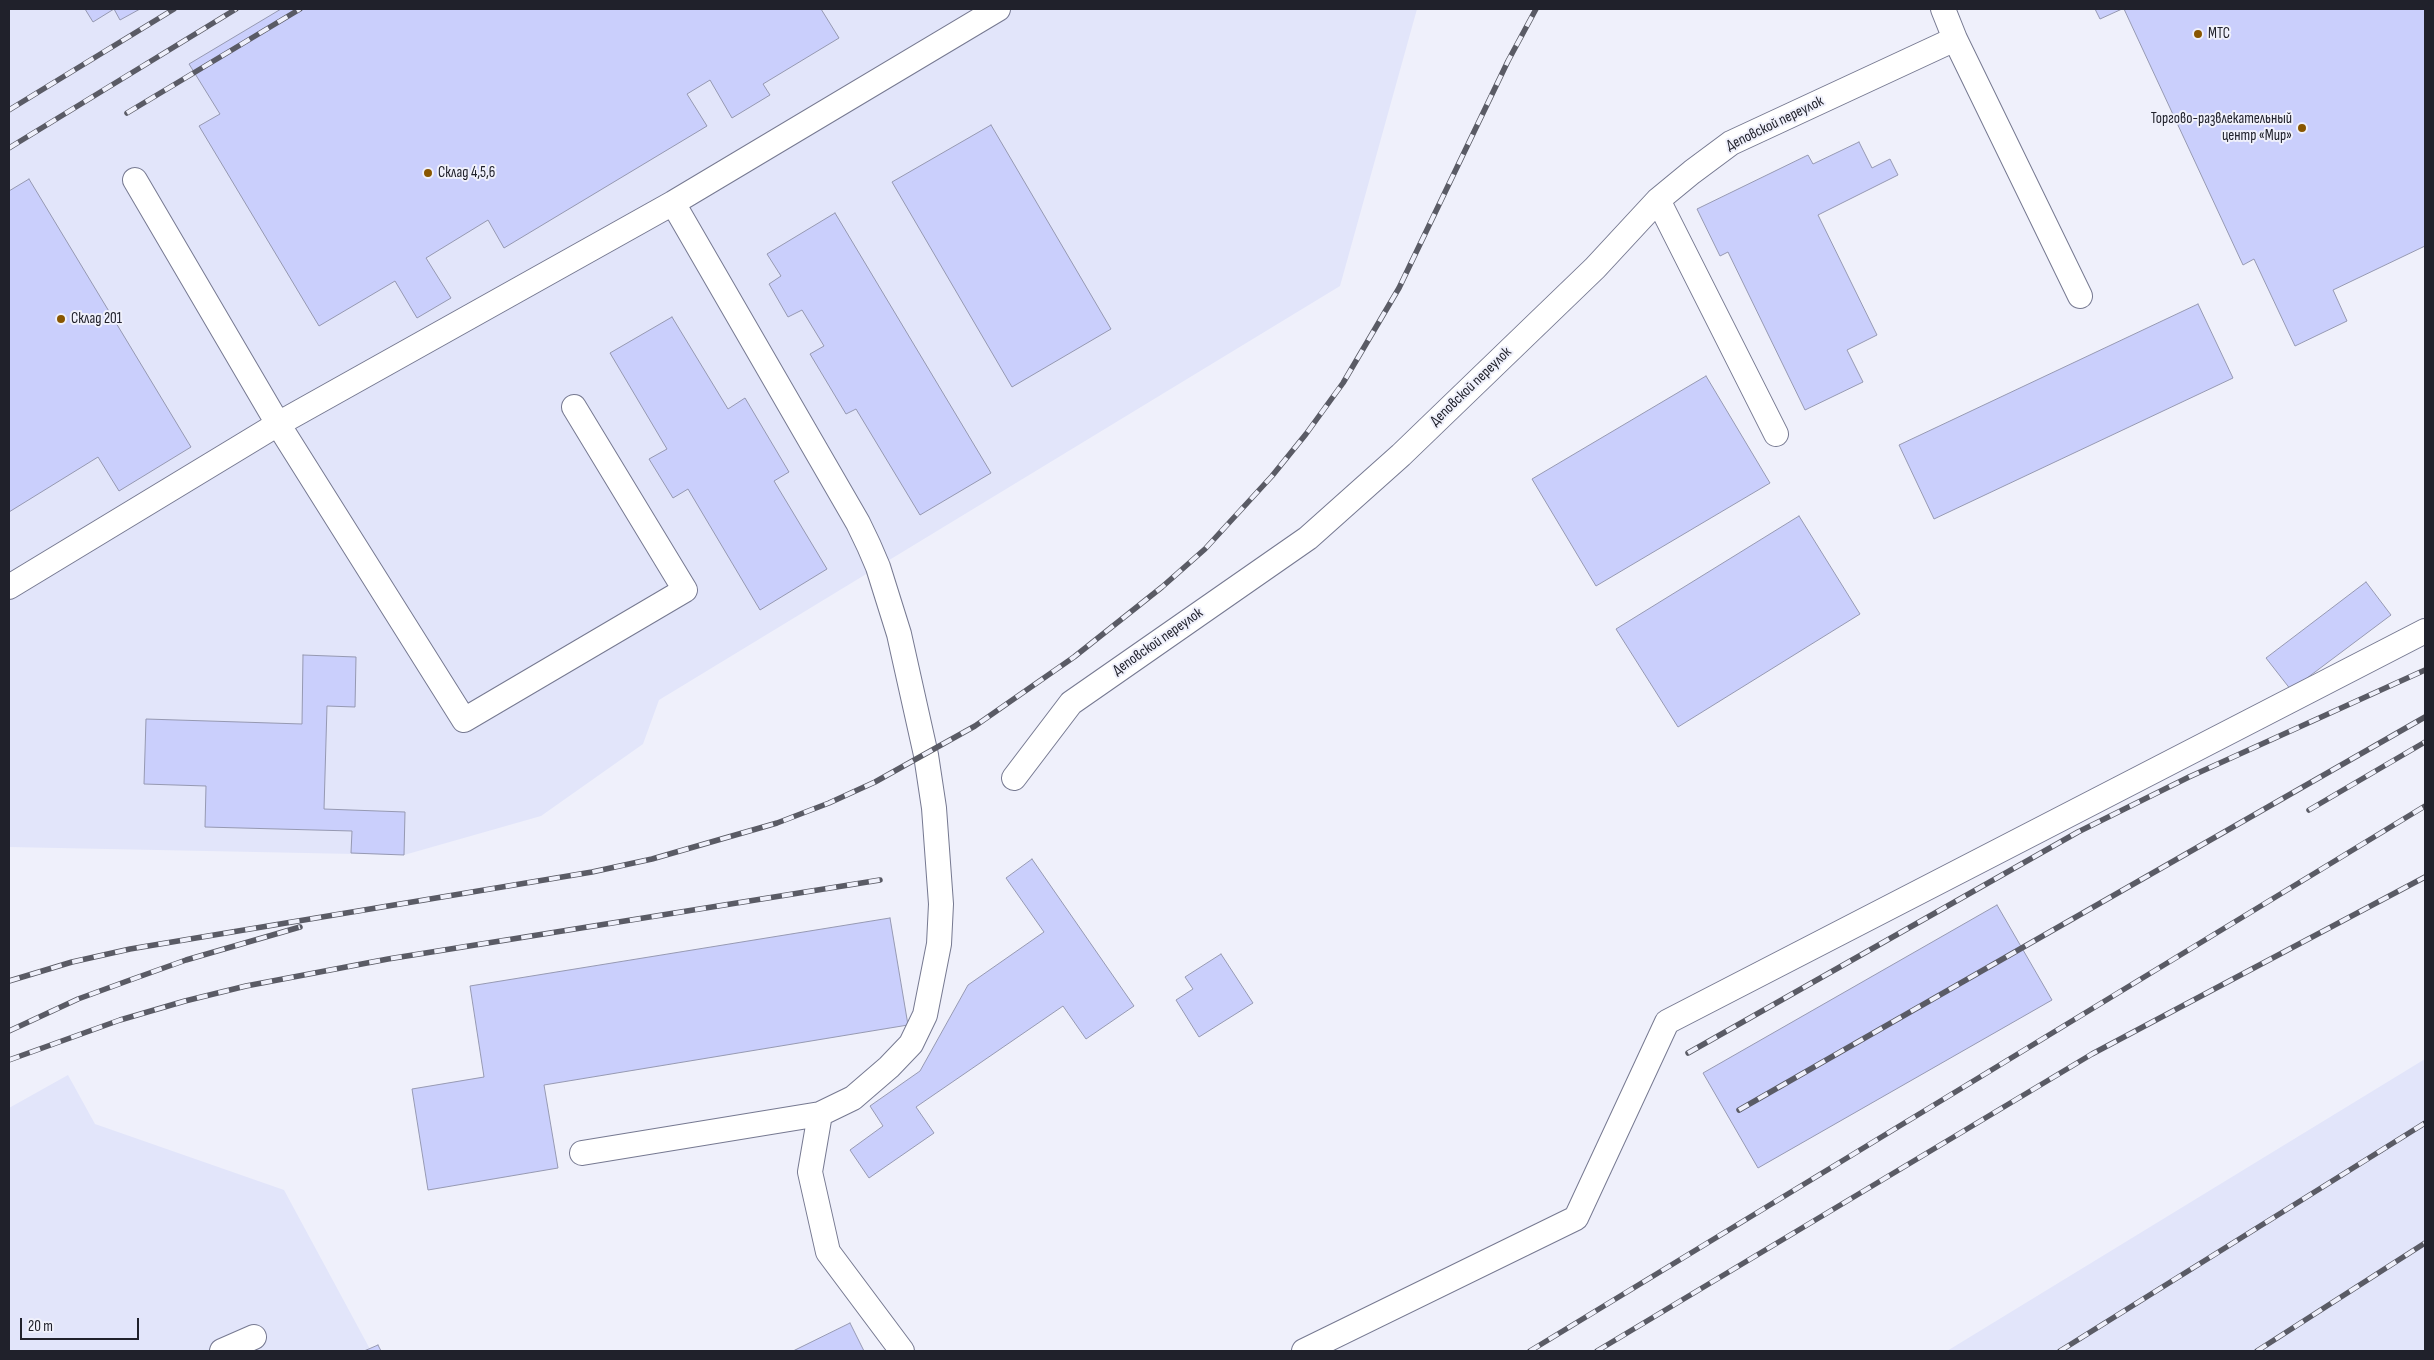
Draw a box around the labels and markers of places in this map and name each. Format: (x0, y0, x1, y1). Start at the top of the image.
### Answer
place label: МТС (2208, 25, 2230, 43)
marker: МТС (2192, 28, 2204, 40)
place label: Торгово-развлекательный центр «Мир» (2151, 110, 2292, 145)
marker: Торгово-развлекательный центр «Мир» (2296, 122, 2308, 134)
place label: Склад 4,5,6 (438, 164, 495, 182)
marker: Склад 4,5,6 (422, 167, 434, 179)
place label: Склад 201 (71, 310, 122, 328)
marker: Склад 201 (55, 313, 67, 325)

